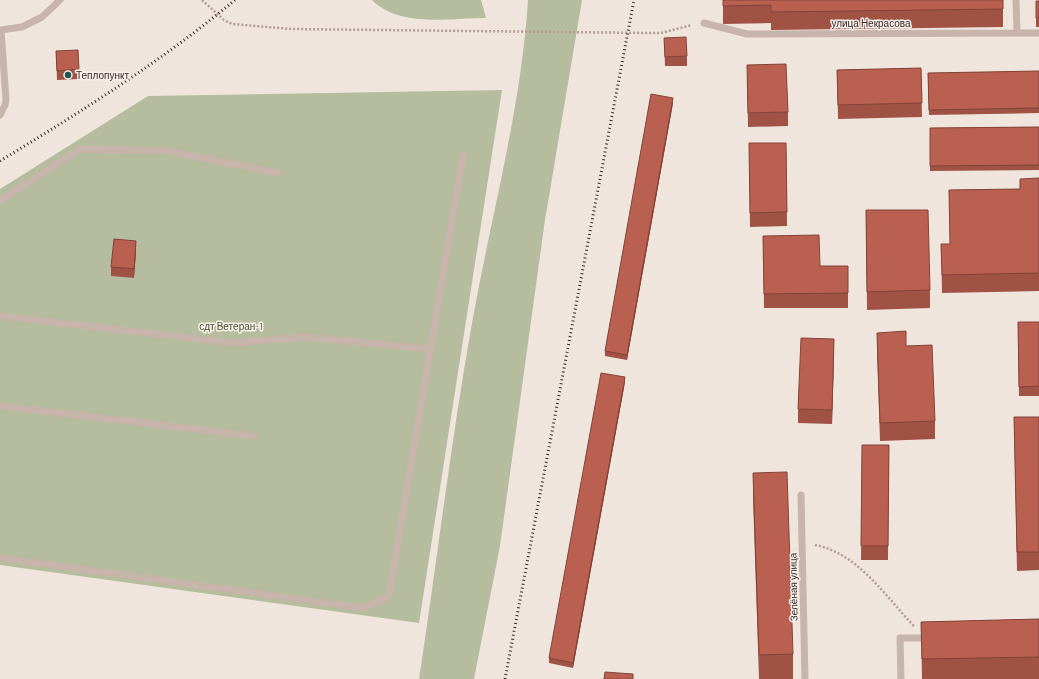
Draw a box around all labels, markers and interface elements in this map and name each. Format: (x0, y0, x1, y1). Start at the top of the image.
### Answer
street label: улица Некрасова (831, 17, 911, 29)
place label: Теплопункт (76, 69, 129, 81)
marker: Теплопункт (63, 70, 73, 80)
park label: сдт Ветеран-1 (199, 320, 263, 332)
street label: Зелёная улица (786, 552, 800, 621)

